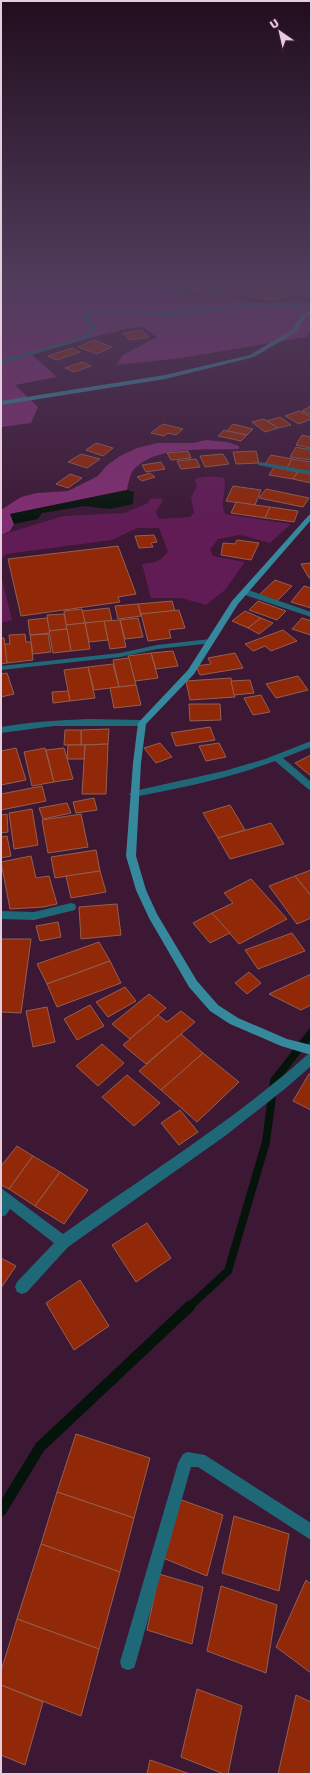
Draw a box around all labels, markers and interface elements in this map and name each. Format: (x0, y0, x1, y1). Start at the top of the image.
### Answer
north arrow (260, 12, 300, 52)
text: U (268, 16, 282, 32)

